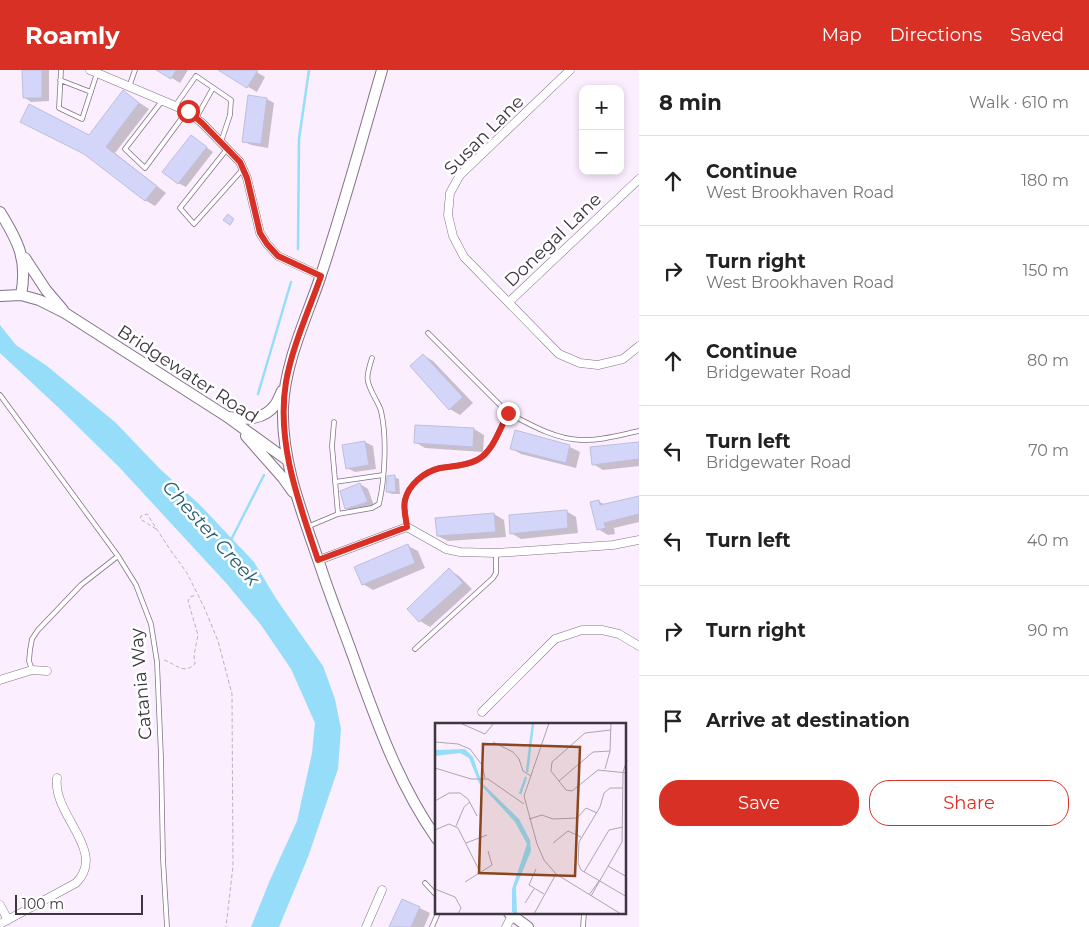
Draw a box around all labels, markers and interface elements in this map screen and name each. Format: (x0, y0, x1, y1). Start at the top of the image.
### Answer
text: Roamly (25, 21, 120, 50)
text: Map (822, 24, 862, 46)
text: Directions (890, 24, 982, 46)
text: Saved (1010, 24, 1064, 46)
map controls (579, 85, 624, 175)
button: + (579, 85, 624, 130)
street label: Susan Lane (440, 90, 529, 179)
text: 8 min (659, 90, 722, 115)
text: Walk · 610 m (969, 93, 1069, 112)
route start (177, 100, 200, 123)
button: − (579, 130, 624, 175)
text: Continue (706, 160, 797, 183)
icon: ahead (659, 167, 687, 195)
text: 180 m (1021, 171, 1069, 190)
text: West Brookhaven Road (706, 183, 894, 202)
street label: Donegal Lane (500, 188, 606, 292)
text: Turn right (706, 250, 806, 273)
icon: right (659, 257, 687, 285)
text: 150 m (1022, 261, 1069, 280)
text: West Brookhaven Road (706, 273, 894, 292)
street label: Bridgewater Road (113, 320, 263, 428)
text: Continue (706, 340, 797, 363)
icon: ahead (659, 347, 687, 375)
text: 80 m (1027, 351, 1069, 370)
text: Bridgewater Road (706, 363, 851, 382)
route end (497, 402, 520, 425)
text: Turn left (706, 430, 791, 453)
icon: left (659, 437, 687, 465)
text: 70 m (1028, 441, 1069, 460)
text: Bridgewater Road (706, 453, 851, 472)
water label: Chester Creek (158, 476, 265, 591)
icon: left (659, 527, 687, 555)
text: Turn left (706, 529, 791, 552)
text: 40 m (1027, 531, 1069, 550)
icon: right (659, 617, 687, 645)
text: Turn right (706, 619, 806, 642)
text: 90 m (1027, 621, 1069, 640)
street label: Catania Way (125, 627, 157, 741)
icon: arrive (659, 707, 687, 735)
text: Arrive at destination (706, 709, 910, 732)
inset map (435, 723, 626, 914)
button: Save (659, 780, 859, 826)
button: Share (869, 780, 1069, 826)
scale bar (15, 892, 142, 915)
text: 100 m (22, 895, 64, 913)

